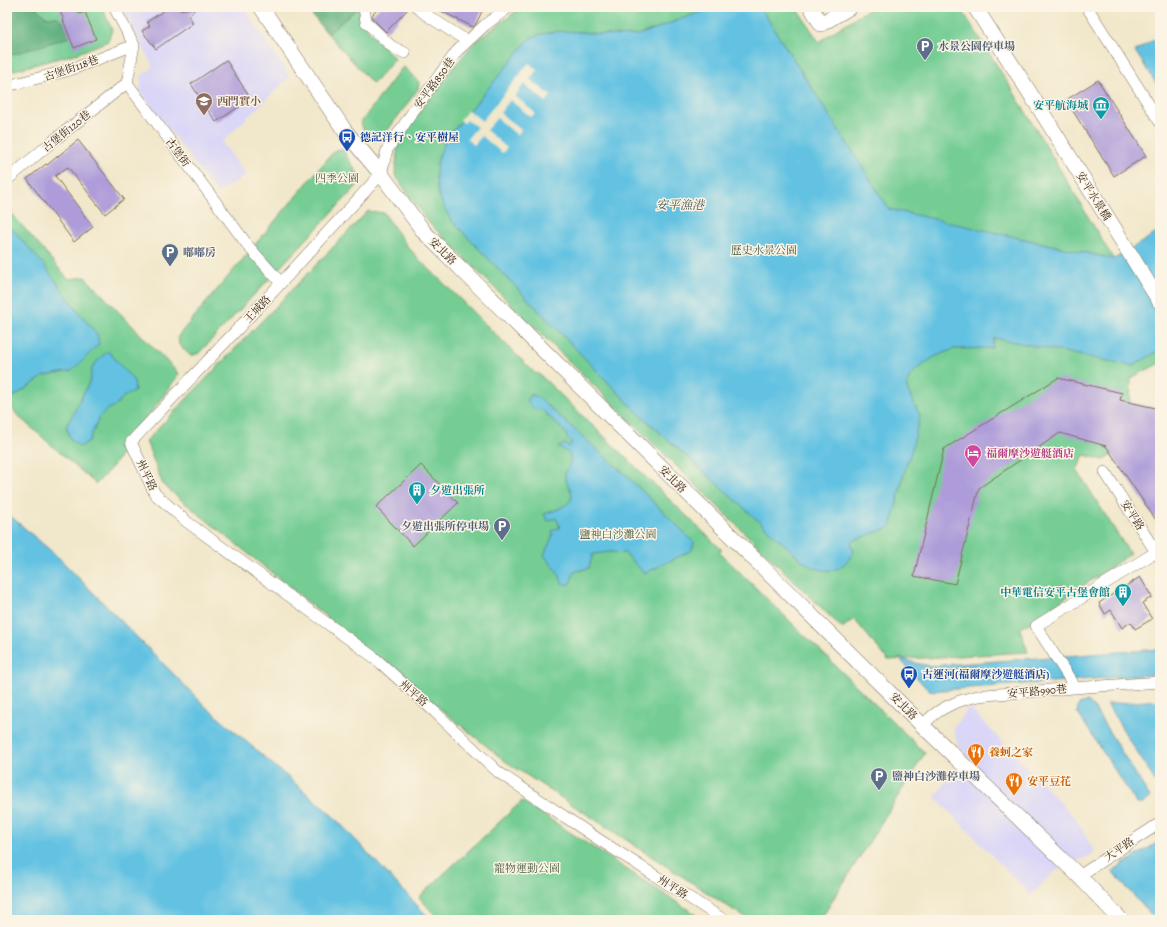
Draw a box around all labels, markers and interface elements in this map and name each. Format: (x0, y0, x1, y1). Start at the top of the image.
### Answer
parking icon: 水景公園停車場 (915, 36, 935, 61)
place label: 水景公園停車場 (938, 39, 1015, 54)
street label: 古堡街118巷 (42, 52, 100, 85)
street label: 安平路850巷 (411, 55, 458, 112)
school or university icon: 西門實小 (194, 91, 214, 116)
place label: 西門實小 (217, 94, 261, 109)
museum icon: 安平航海城 (1091, 95, 1111, 120)
place label: 安平航海城 (1033, 98, 1089, 113)
street label: 古堡街120巷 (39, 107, 94, 156)
bus stop icon: 德記洋行、安平樹屋 (337, 127, 357, 152)
place label: 德記洋行、安平樹屋 (360, 130, 459, 145)
street label: 古堡街 (162, 135, 194, 170)
street label: 安平水景橋 (1073, 169, 1115, 224)
park label: 四季公園 (315, 171, 359, 186)
water label: 安平漁港 (656, 197, 706, 213)
street label: 安北路 (426, 234, 460, 268)
parking icon: 嘟嘟房 (160, 242, 180, 267)
park label: 歷史水景公園 (731, 243, 797, 258)
place label: 嘟嘟房 (183, 245, 216, 260)
street label: 王城路 (241, 292, 274, 327)
hotel icon: 福爾摩沙遊艇酒店 (963, 443, 983, 468)
place label: 福爾摩沙遊艇酒店 (986, 446, 1074, 461)
street label: 州平路 (133, 457, 160, 493)
street label: 安北路 (656, 462, 690, 496)
building icon: 夕遊出張所 (407, 480, 427, 505)
place label: 夕遊出張所 (430, 483, 485, 498)
street label: 安平路 (1117, 497, 1148, 533)
parking icon: 夕遊出張所停車場 (492, 516, 512, 541)
place label: 夕遊出張所停車場 (401, 519, 489, 534)
park label: 鹽神白沙灘公園 (580, 527, 657, 542)
building icon: 中華電信安平古堡會館 (1113, 582, 1133, 607)
place label: 中華電信安平古堡會館 (1000, 585, 1110, 600)
bus stop icon: 古運河(福爾摩沙遊艇酒店) (899, 664, 919, 689)
place label: 古運河(福爾摩沙遊艇酒店) (922, 667, 1049, 682)
street label: 州平路 (396, 677, 431, 710)
street label: 安平路990巷 (1007, 681, 1068, 702)
street label: 安北路 (887, 689, 921, 723)
restaurant icon: 養蚵之家 (966, 742, 986, 767)
place label: 養蚵之家 (989, 745, 1033, 760)
parking icon: 鹽神白沙灘停車場 (869, 766, 889, 791)
place label: 鹽神白沙灘停車場 (892, 769, 980, 784)
restaurant icon: 安平豆花 (1004, 771, 1024, 796)
place label: 安平豆花 (1027, 774, 1071, 789)
street label: 大平路 (1101, 834, 1137, 865)
park label: 寵物運動公園 (494, 861, 560, 876)
street label: 州平路 (655, 872, 691, 903)

